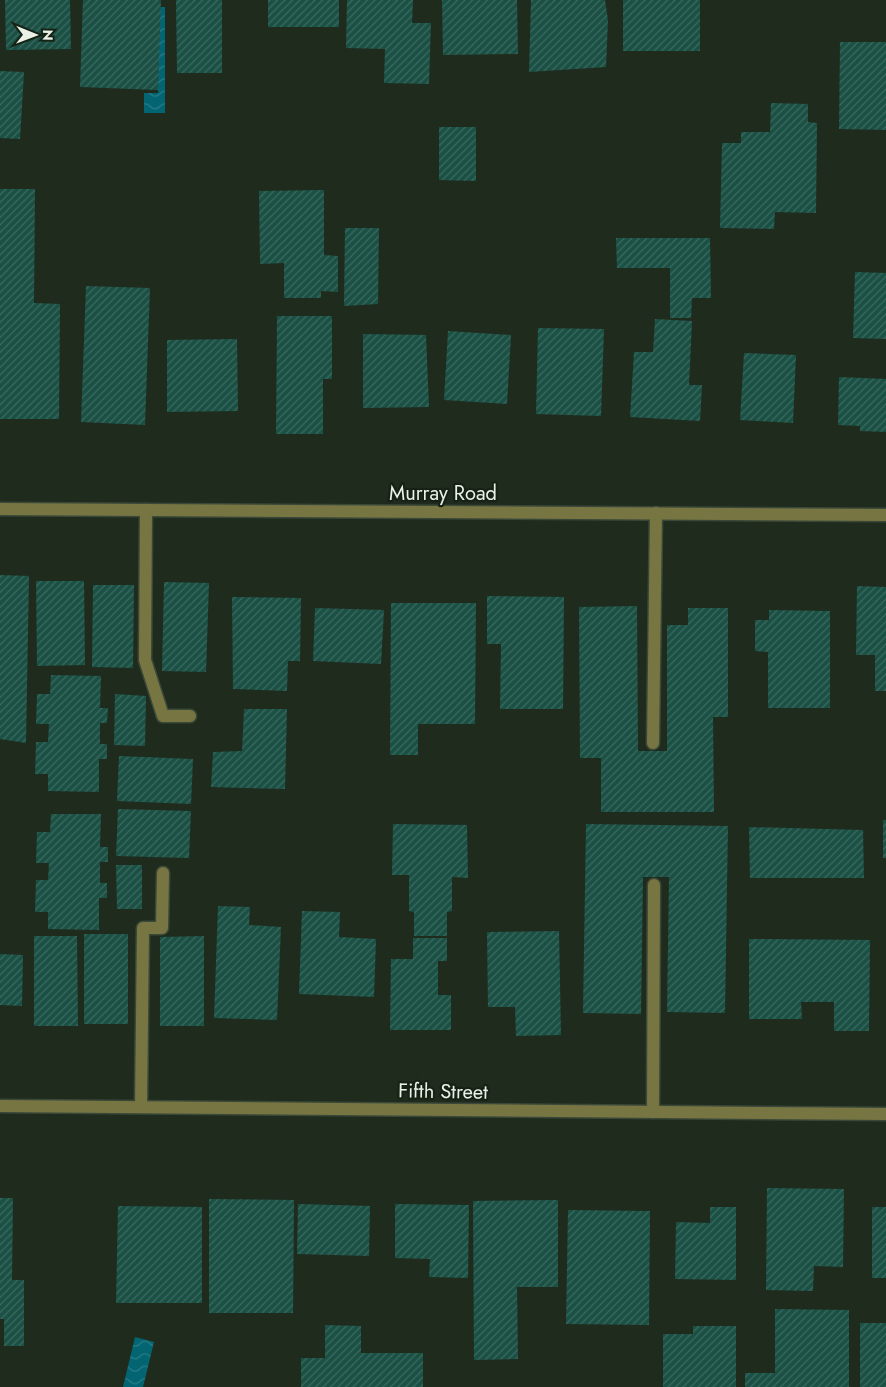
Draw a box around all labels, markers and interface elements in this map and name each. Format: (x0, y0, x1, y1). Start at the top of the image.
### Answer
north arrow (10, 10, 60, 60)
text: N (38, 29, 58, 41)
street label: Murray Road (389, 479, 497, 508)
street label: Fifth Street (398, 1076, 488, 1107)

